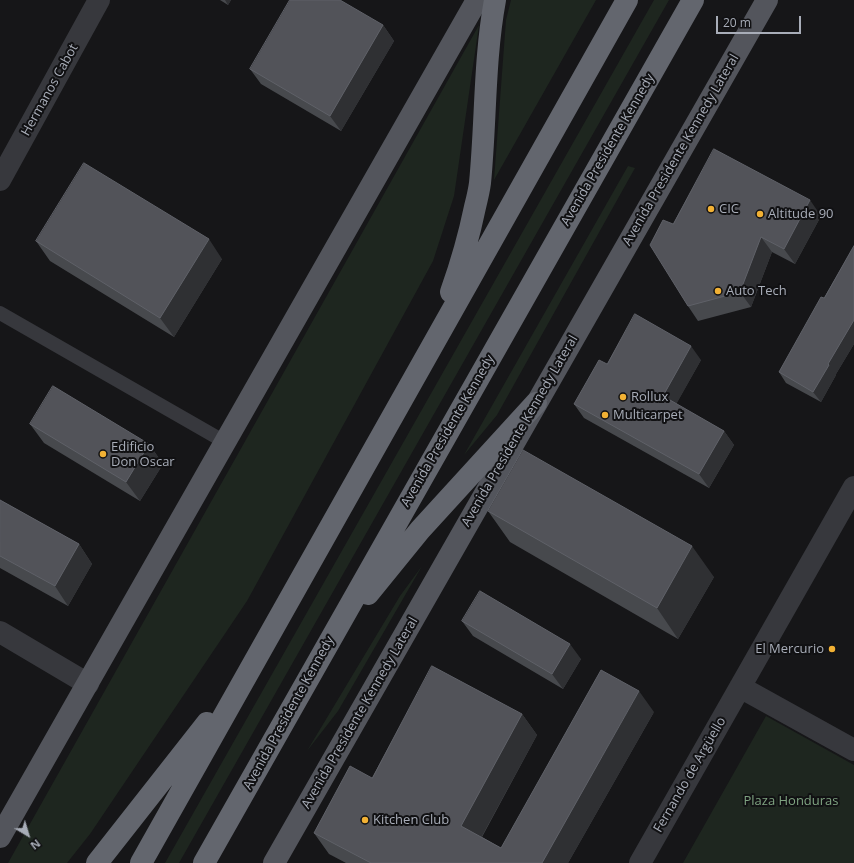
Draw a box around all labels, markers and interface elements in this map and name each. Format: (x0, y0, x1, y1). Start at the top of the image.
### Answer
scale bar (718, 8, 803, 34)
text: 20 m (723, 14, 751, 31)
street label: Hermanos Cabot (18, 41, 82, 139)
street label: Avenida Presidente Kennedy Lateral (620, 52, 742, 248)
street label: Avenida Presidente Kennedy (558, 71, 658, 229)
place label: CIC (719, 201, 739, 217)
marker: CIC (706, 204, 716, 214)
place label: Altitude 90 (768, 206, 834, 222)
marker: Altitude 90 (755, 209, 765, 219)
place label: Auto Tech (726, 283, 787, 299)
marker: Auto Tech (713, 286, 723, 296)
street label: Avenida Presidente Kennedy Lateral (459, 333, 581, 529)
street label: Avenida Presidente Kennedy (398, 352, 498, 510)
place label: Rollux (631, 389, 668, 405)
marker: Rollux (618, 392, 628, 402)
place label: Multicarpet (613, 407, 683, 423)
marker: Multicarpet (600, 410, 610, 420)
place label: Edificio Don Oscar (111, 439, 175, 470)
marker: Edificio Don Oscar (98, 449, 108, 459)
street label: Avenida Presidente Kennedy Lateral (299, 615, 421, 811)
street label: Avenida Presidente Kennedy (240, 633, 338, 793)
place label: El Mercurio (755, 641, 824, 657)
marker: El Mercurio (827, 644, 837, 654)
street label: Fernando de Argüello (651, 715, 729, 835)
park label: Plaza Honduras (743, 793, 839, 809)
place label: Kitchen Club (373, 812, 449, 828)
north arrow (8, 815, 48, 855)
marker: Kitchen Club (360, 815, 370, 825)
text: N (28, 836, 44, 854)

